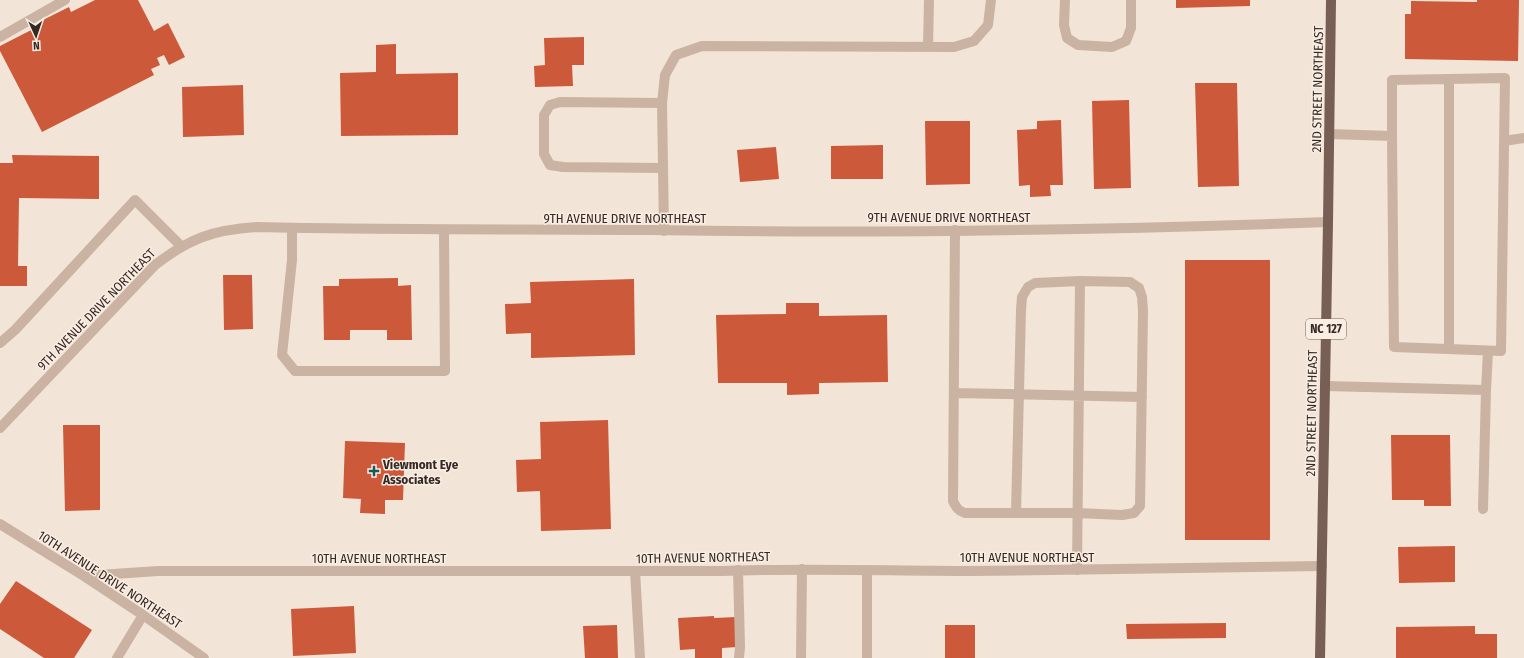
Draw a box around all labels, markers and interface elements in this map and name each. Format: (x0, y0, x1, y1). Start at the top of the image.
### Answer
north arrow (16, 16, 56, 56)
street label: 2ND STREET NORTHEAST (1309, 26, 1326, 152)
text: N (33, 39, 40, 52)
street label: 9TH AVENUE DRIVE NORTHEAST (868, 210, 1030, 225)
street label: 9TH AVENUE DRIVE NORTHEAST (544, 211, 706, 226)
street label: 9TH AVENUE DRIVE NORTHEAST (34, 246, 158, 373)
road number: NC 127 (1306, 319, 1346, 339)
street label: 2ND STREET NORTHEAST (1303, 350, 1320, 476)
place label: Viewmont Eye Associates (382, 457, 459, 487)
marker: Viewmont Eye Associates (368, 465, 380, 477)
street label: 10TH AVENUE DRIVE NORTHEAST (35, 527, 184, 632)
street label: 10TH AVENUE NORTHEAST (636, 549, 770, 566)
street label: 10TH AVENUE NORTHEAST (960, 550, 1094, 565)
street label: 10TH AVENUE NORTHEAST (312, 551, 446, 566)

